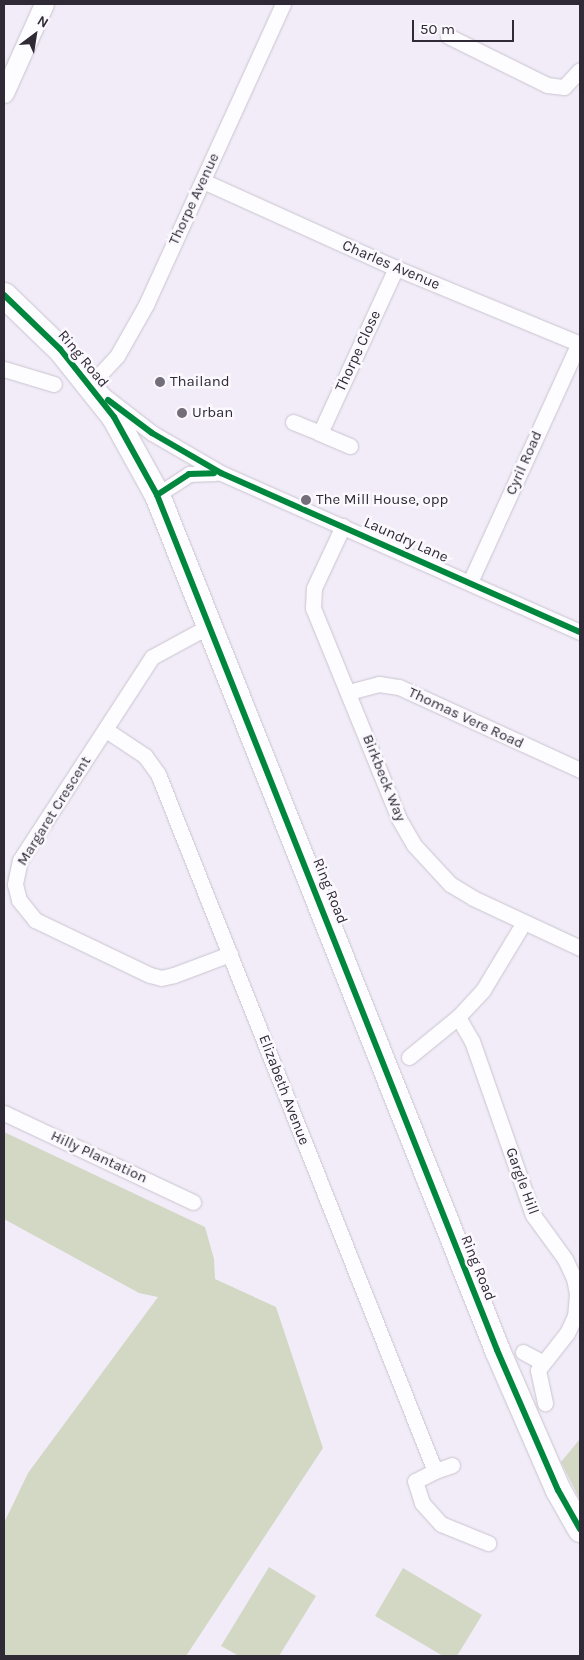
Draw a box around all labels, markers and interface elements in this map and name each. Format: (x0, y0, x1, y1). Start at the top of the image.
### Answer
north arrow (10, 10, 60, 60)
scale bar (414, 10, 516, 42)
text: N (34, 12, 52, 32)
text: 50 m (420, 20, 455, 38)
street label: Thorpe Avenue (165, 150, 223, 248)
street label: Charles Avenue (339, 236, 443, 294)
street label: Thorpe Close (331, 308, 385, 394)
street label: Ring Road (54, 327, 112, 391)
place label: Thailand (170, 373, 230, 391)
marker: Thailand (154, 376, 166, 388)
place label: Urban (192, 404, 233, 422)
marker: Urban (176, 407, 188, 419)
street label: Cyril Road (502, 428, 546, 498)
place label: The Mill House, opp (316, 491, 448, 509)
marker: The Mill House, opp (300, 494, 312, 506)
street label: Laundry Lane (361, 513, 451, 567)
street label: Thomas Vere Road (405, 683, 527, 753)
street label: Birkbeck Way (358, 732, 410, 824)
street label: Margaret Crescent (13, 753, 95, 869)
street label: Ring Road (309, 856, 351, 926)
street label: Elizabeth Avenue (255, 1032, 313, 1148)
street label: Hilly Plantation (48, 1127, 150, 1187)
street label: Gargle Hill (502, 1145, 542, 1217)
street label: Ring Road (457, 1233, 499, 1303)

